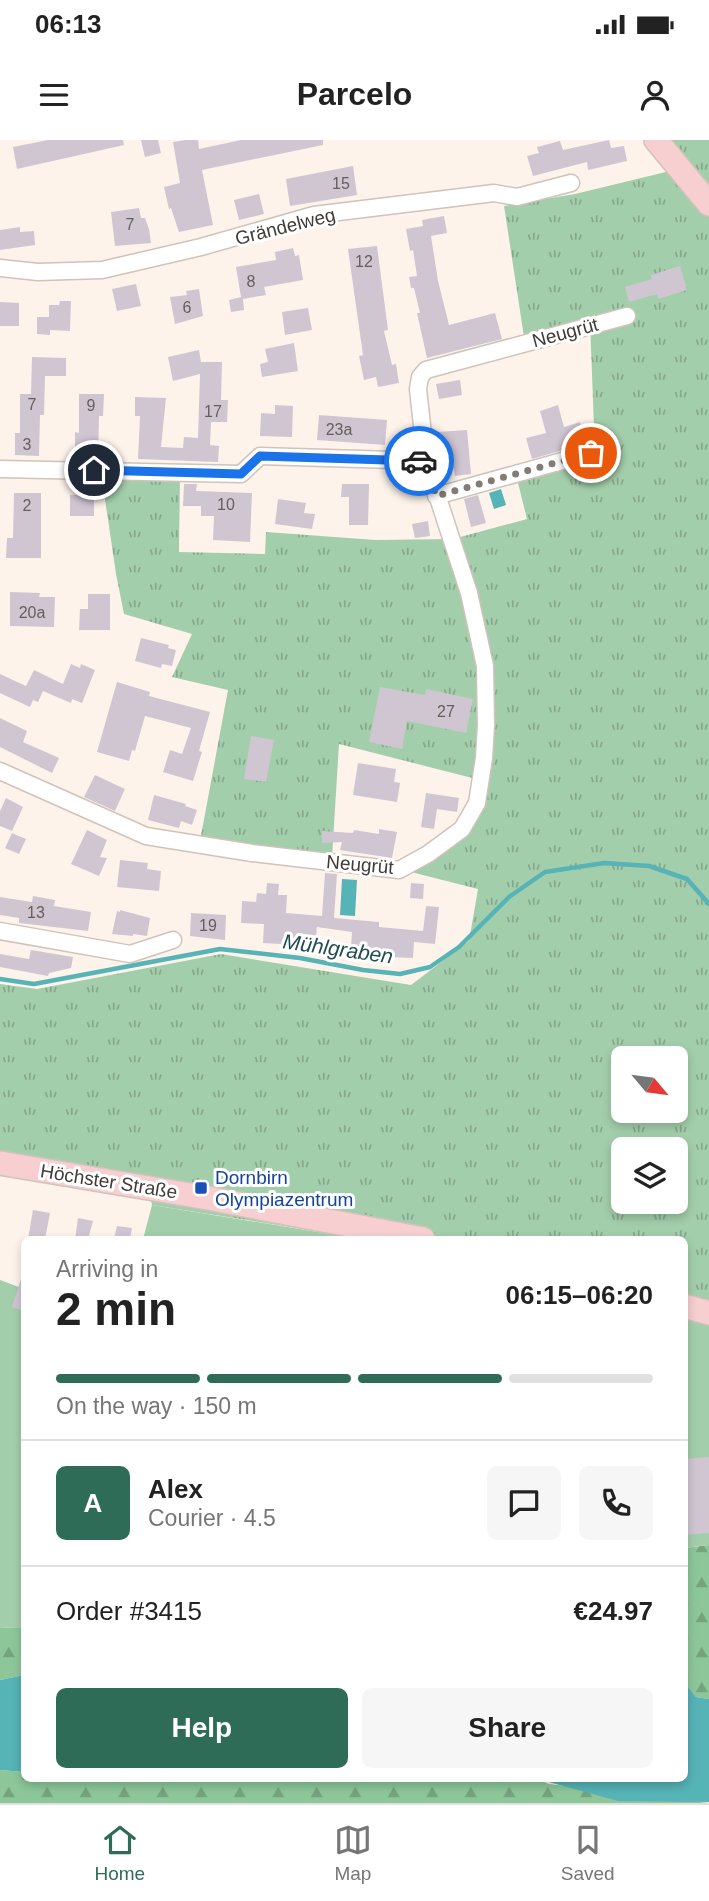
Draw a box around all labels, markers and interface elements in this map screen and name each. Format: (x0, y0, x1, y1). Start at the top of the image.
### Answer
text: 06:13 (35, 9, 102, 39)
icon: menu (35, 76, 73, 114)
text: Parcelo (297, 76, 412, 112)
icon: person (636, 76, 674, 114)
house number: 15 (332, 175, 350, 192)
street label: Grändelweg (233, 204, 337, 249)
house number: 7 (126, 216, 135, 233)
house number: 12 (355, 253, 373, 270)
house number: 8 (247, 273, 256, 290)
house number: 6 (183, 299, 192, 316)
street label: Neugrüt (530, 313, 601, 351)
house number: 7 (28, 396, 37, 413)
house number: 9 (87, 397, 96, 414)
house number: 17 (204, 403, 222, 420)
house number: 23a (326, 421, 352, 438)
pin (561, 423, 621, 483)
courier (384, 426, 454, 496)
icon: bag (572, 434, 610, 472)
house number: 3 (23, 436, 32, 453)
pin (64, 440, 124, 500)
icon: car (400, 442, 438, 480)
icon: home (75, 451, 113, 489)
house number: 10 (217, 496, 235, 513)
house number: 2 (23, 497, 32, 514)
house number: 20a (19, 604, 45, 621)
house number: 27 (437, 703, 455, 720)
street label: Neugrüt (325, 851, 395, 878)
house number: 13 (27, 904, 45, 921)
house number: 19 (199, 917, 217, 934)
water label: Mühlgraben (282, 929, 395, 968)
north arrow (611, 1046, 688, 1124)
map controls (611, 1046, 688, 1214)
button: layers (611, 1137, 688, 1214)
street label: Höchster Straße (39, 1160, 179, 1203)
place label: Dornbirn Olympiazentrum (215, 1167, 353, 1210)
marker: Dornbirn Olympiazentrum (193, 1180, 209, 1196)
text: Arriving in (56, 1256, 158, 1282)
text: 06:15–06:20 (506, 1280, 653, 1310)
text: 2 min (56, 1283, 176, 1335)
text: On the way · 150 m (56, 1393, 257, 1419)
button: chat (487, 1466, 561, 1540)
button: phone (579, 1466, 653, 1540)
text: Alex (148, 1474, 203, 1504)
text: A (84, 1488, 102, 1518)
text: Courier · 4.5 (148, 1505, 276, 1531)
text: Order #3415 (56, 1596, 202, 1626)
text: €24.97 (573, 1596, 653, 1626)
button: Help (56, 1688, 348, 1768)
button: Share (362, 1688, 653, 1768)
tab: Home (94, 1821, 145, 1885)
tab: Map (334, 1821, 372, 1885)
tab: Saved (561, 1821, 615, 1885)

